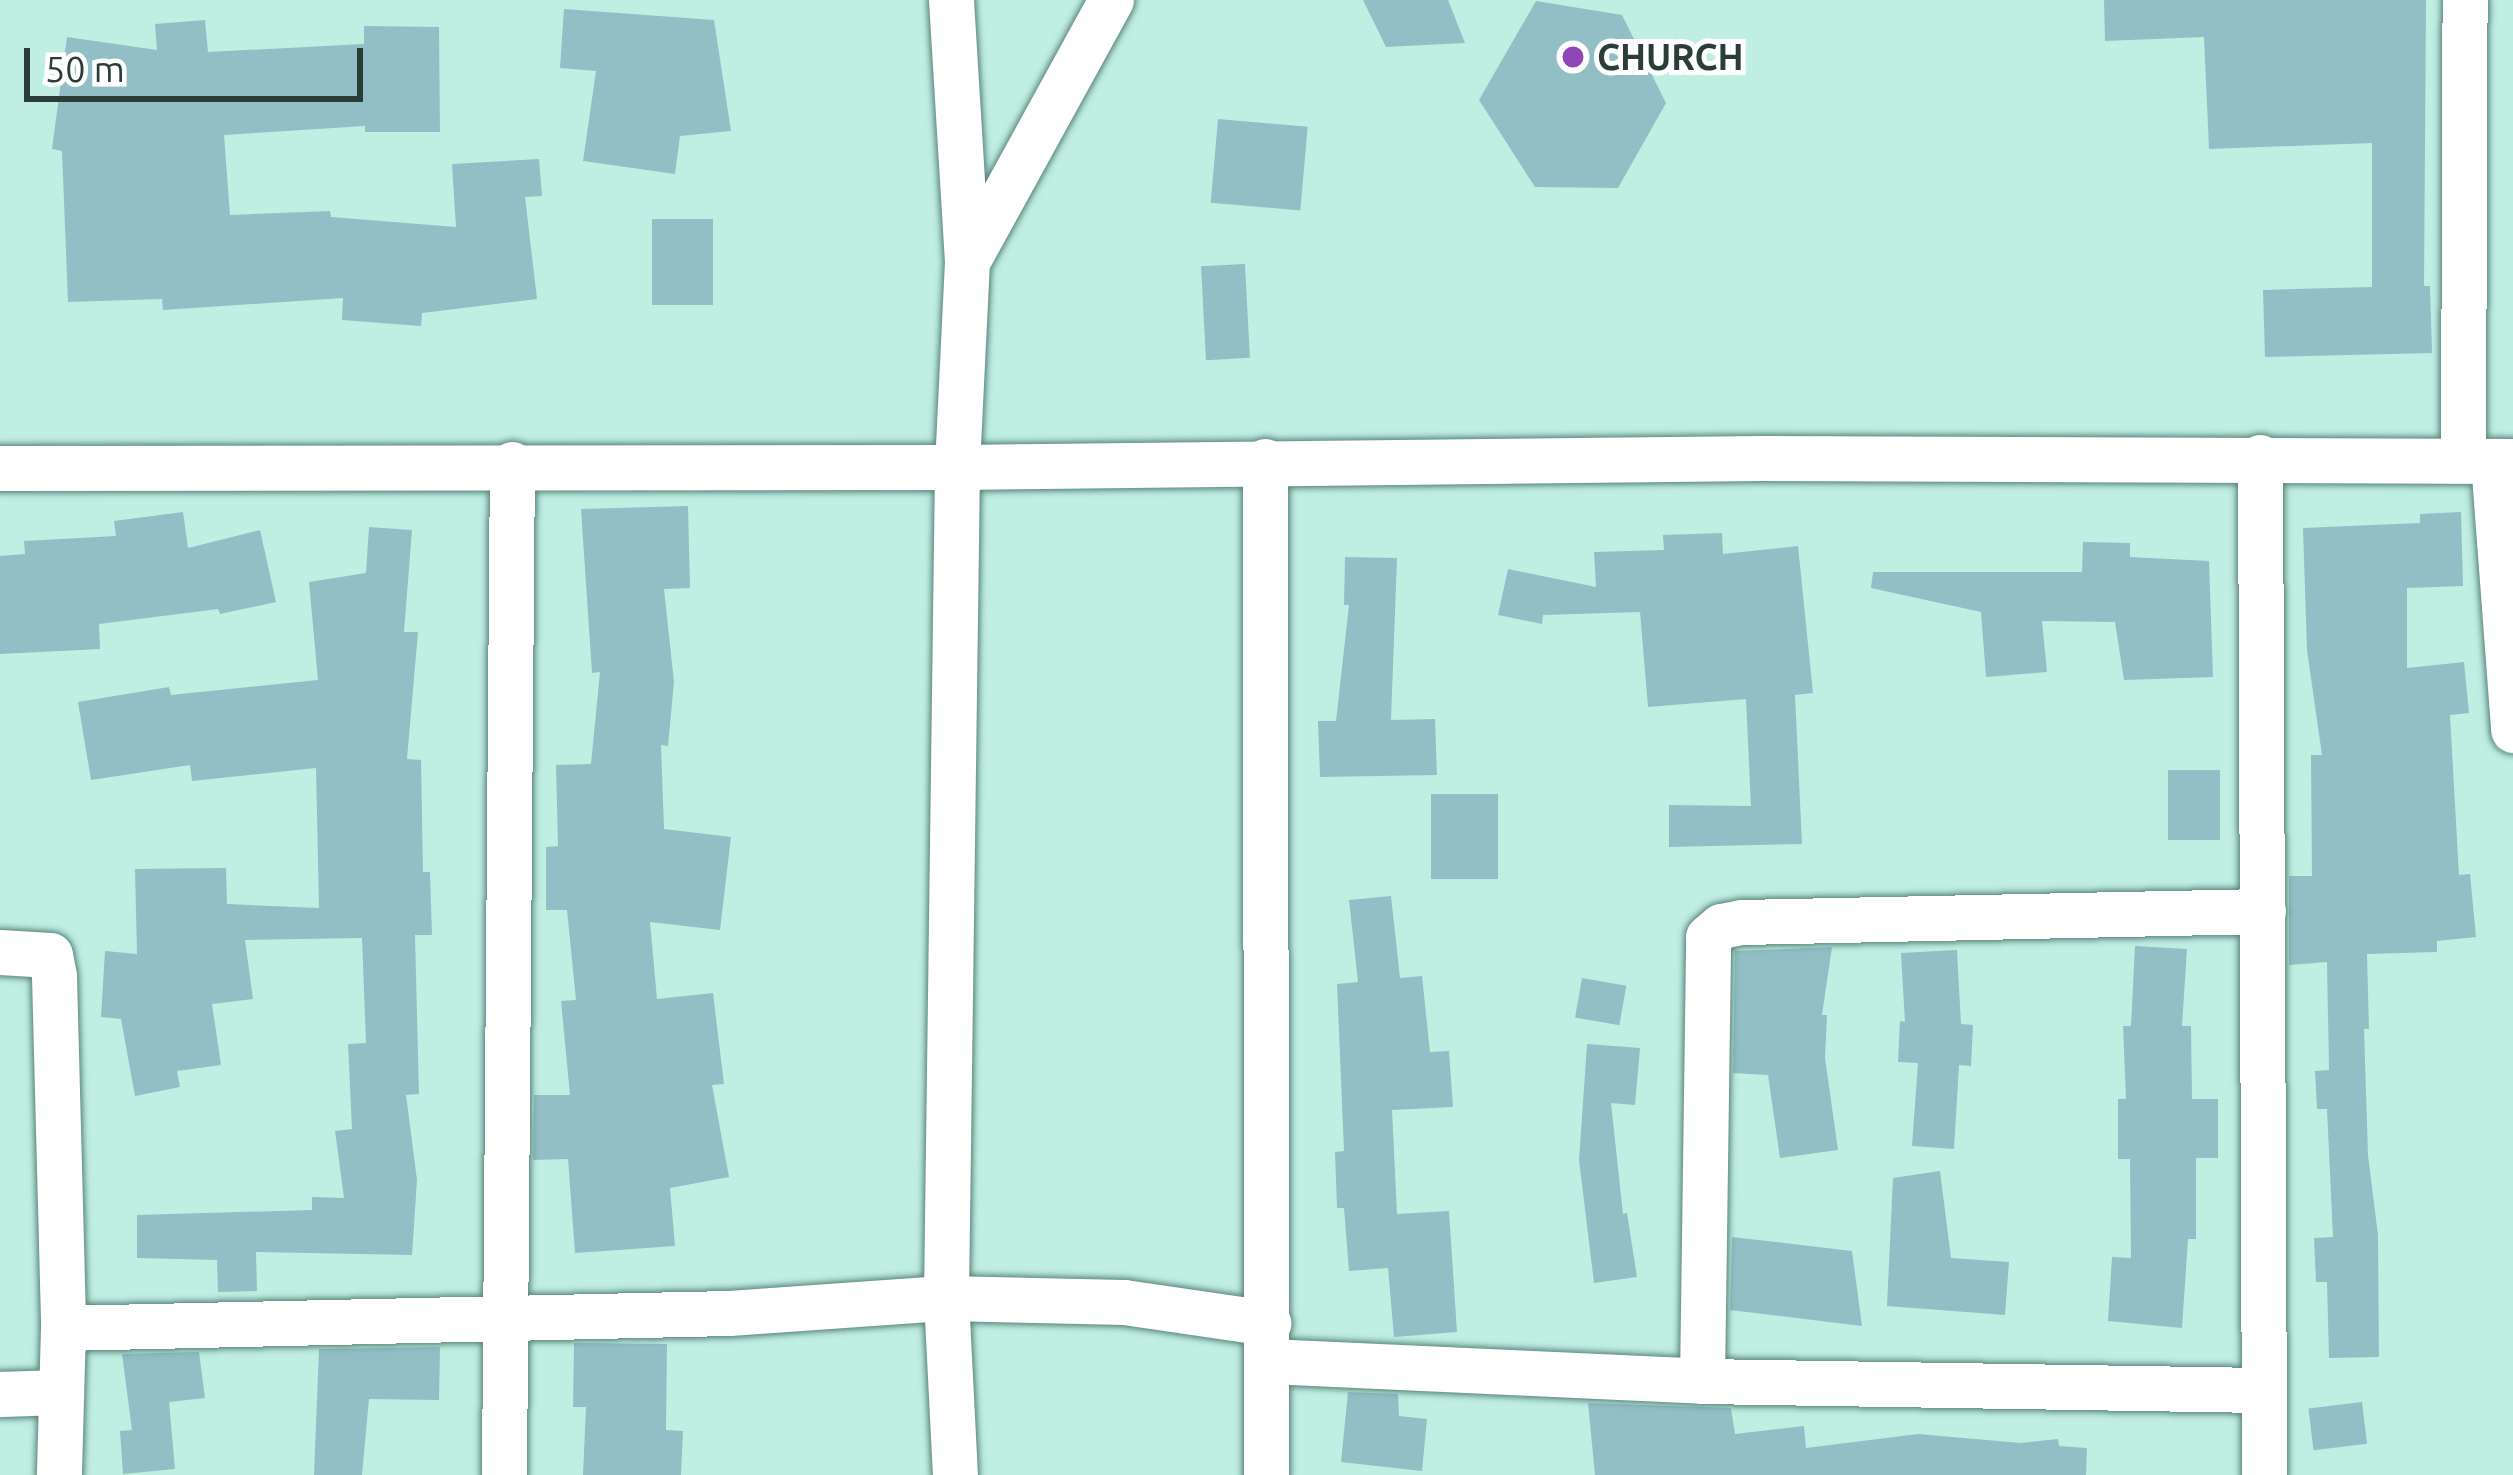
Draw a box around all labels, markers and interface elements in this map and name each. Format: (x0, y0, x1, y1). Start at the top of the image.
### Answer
scale bar (30, 24, 369, 98)
place label: CHURCH (1597, 35, 1744, 79)
marker: CHURCH (1560, 44, 1586, 70)
text: 50 m (45, 48, 125, 89)

